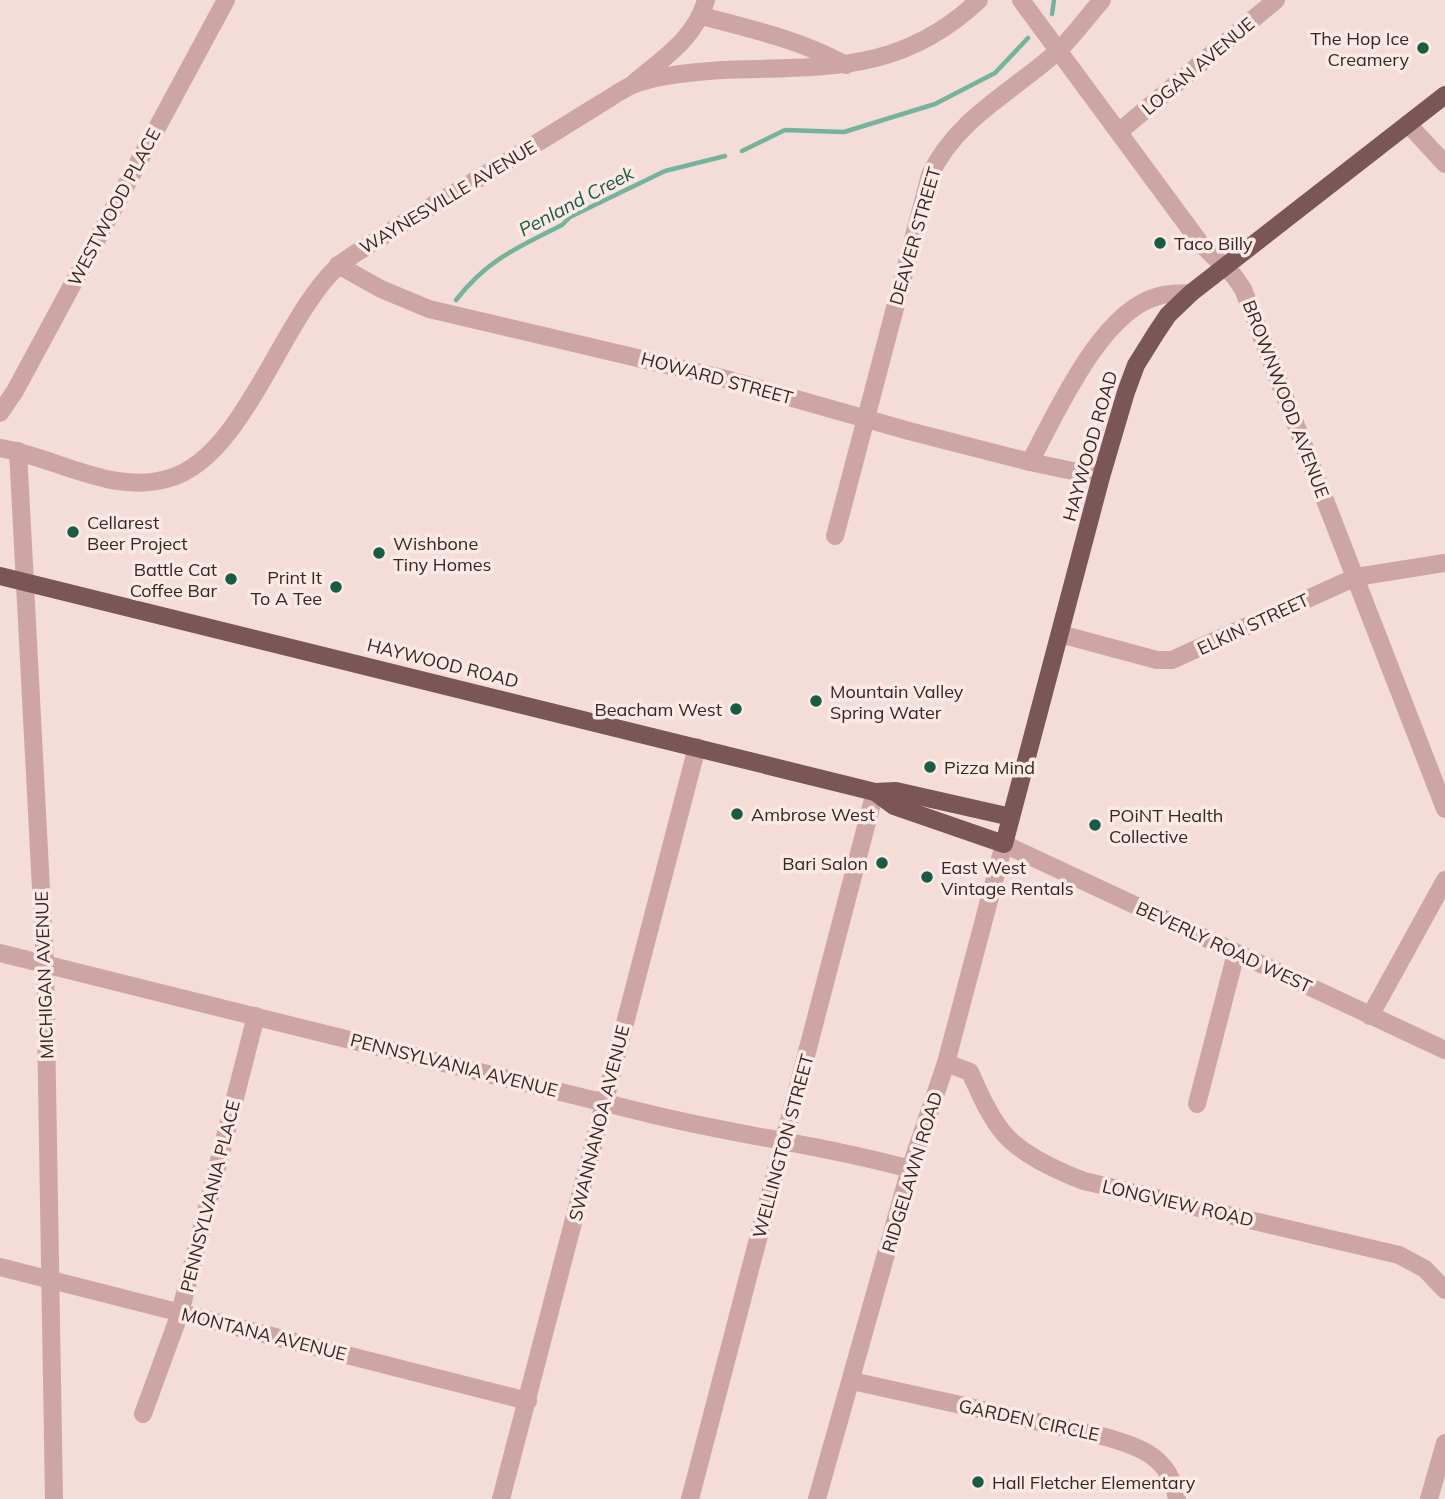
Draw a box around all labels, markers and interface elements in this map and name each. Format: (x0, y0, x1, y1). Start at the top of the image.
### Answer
street label: LOGAN AVENUE (1137, 12, 1259, 120)
place label: The Hop Ice Creamery (1310, 27, 1409, 71)
marker: The Hop Ice Creamery (1415, 40, 1431, 56)
street label: WESTWOOD PLACE (63, 124, 165, 290)
street label: WAYNESVILLE AVENUE (356, 135, 540, 259)
water label: Penland Creek (514, 160, 639, 241)
street label: DEAVER STREET (884, 164, 946, 308)
place label: Taco Billy (1174, 232, 1253, 255)
marker: Taco Billy (1152, 235, 1168, 251)
street label: BROWNWOOD AVENUE (1238, 297, 1334, 501)
street label: HOWARD STREET (639, 347, 796, 409)
street label: HAYWOOD ROAD (1058, 368, 1122, 524)
place label: Cellarest Beer Project (87, 511, 188, 555)
marker: Cellarest Beer Project (65, 524, 81, 540)
place label: Wishbone Tiny Homes (393, 532, 492, 576)
marker: Wishbone Tiny Homes (371, 545, 387, 561)
place label: Battle Cat Coffee Bar (130, 558, 217, 602)
place label: Print It To A Tee (251, 566, 322, 610)
marker: Battle Cat Coffee Bar (223, 571, 239, 587)
marker: Print It To A Tee (328, 579, 344, 595)
street label: ELKIN STREET (1193, 588, 1313, 660)
street label: HAYWOOD ROAD (365, 633, 521, 693)
place label: Mountain Valley Spring Water (830, 680, 964, 724)
marker: Mountain Valley Spring Water (808, 693, 824, 709)
place label: Beacham West (595, 698, 722, 721)
marker: Beacham West (728, 701, 744, 717)
place label: Pizza Mind (944, 756, 1035, 779)
marker: Pizza Mind (922, 759, 938, 775)
place label: Ambrose West (751, 803, 875, 826)
place label: POiNT Health Collective (1109, 804, 1223, 848)
marker: Ambrose West (729, 806, 745, 822)
marker: POiNT Health Collective (1087, 817, 1103, 833)
place label: Bari Salon (782, 852, 868, 875)
marker: Bari Salon (874, 855, 890, 871)
place label: East West Vintage Rentals (941, 856, 1074, 900)
marker: East West Vintage Rentals (919, 869, 935, 885)
street label: MICHIGAN AVENUE (30, 891, 58, 1059)
street label: BEVERLY ROAD WEST (1132, 896, 1316, 998)
street label: SWANNANOA AVENUE (564, 1023, 634, 1223)
street label: PENNSYLVANIA AVENUE (348, 1028, 560, 1102)
street label: WELLINGTON STREET (747, 1051, 819, 1240)
street label: RIDGELAWN ROAD (877, 1089, 947, 1255)
street label: PENNSYLVANIA PLACE (175, 1097, 245, 1295)
street label: LONGVIEW ROAD (1100, 1174, 1256, 1232)
street label: MONTANA AVENUE (179, 1302, 349, 1366)
street label: GARDEN CIRCLE (957, 1394, 1101, 1446)
place label: Hall Fletcher Elementary (992, 1471, 1196, 1494)
marker: Hall Fletcher Elementary (970, 1474, 986, 1490)

